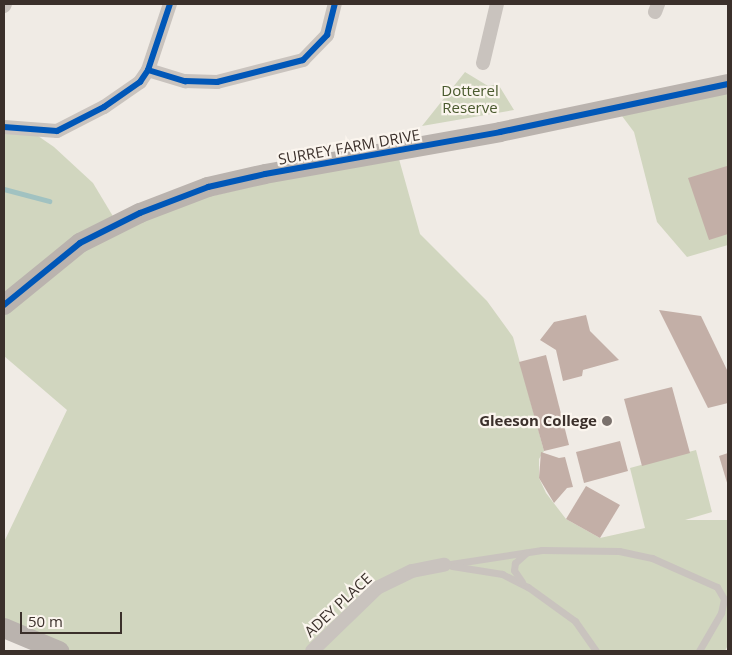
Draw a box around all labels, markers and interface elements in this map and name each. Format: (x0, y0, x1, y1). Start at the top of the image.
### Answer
park label: Dotterel Reserve (441, 81, 499, 116)
street label: SURREY FARM DRIVE (277, 126, 421, 168)
place label: Gleeson College (479, 412, 597, 430)
marker: Gleeson College (601, 415, 613, 427)
street label: ADEY PLACE (301, 569, 375, 641)
scale bar (22, 602, 125, 634)
text: 50 m (28, 611, 63, 631)

